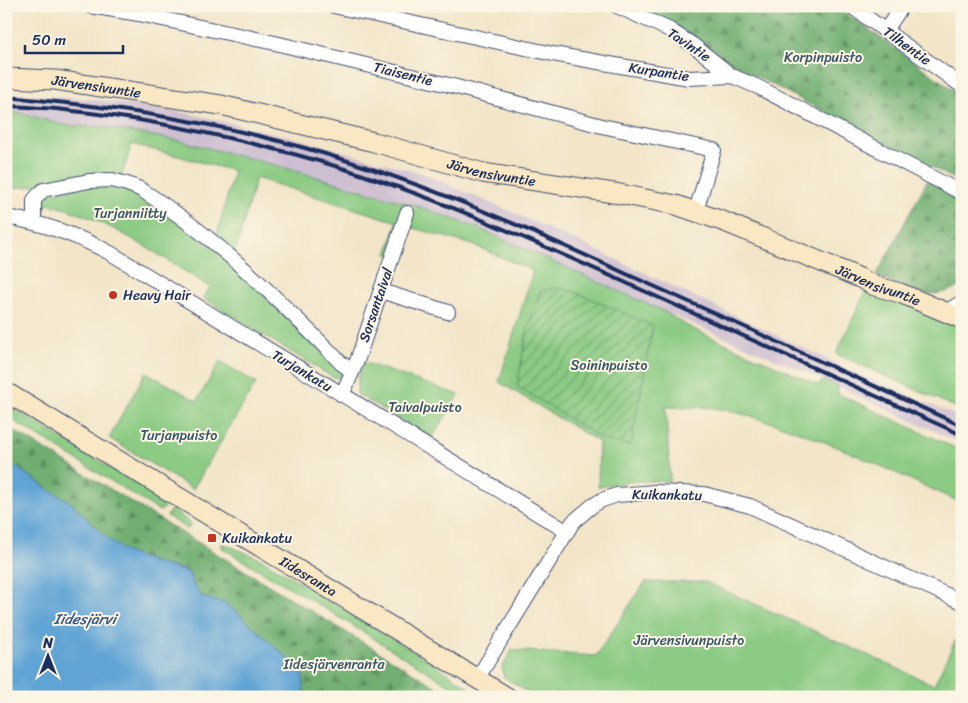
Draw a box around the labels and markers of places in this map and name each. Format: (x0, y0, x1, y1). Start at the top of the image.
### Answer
place label: Heavy Hair (123, 283, 192, 308)
marker: Heavy Hair (107, 289, 119, 301)
place label: Kuikankatu (222, 526, 292, 551)
marker: Kuikankatu (206, 532, 218, 544)

